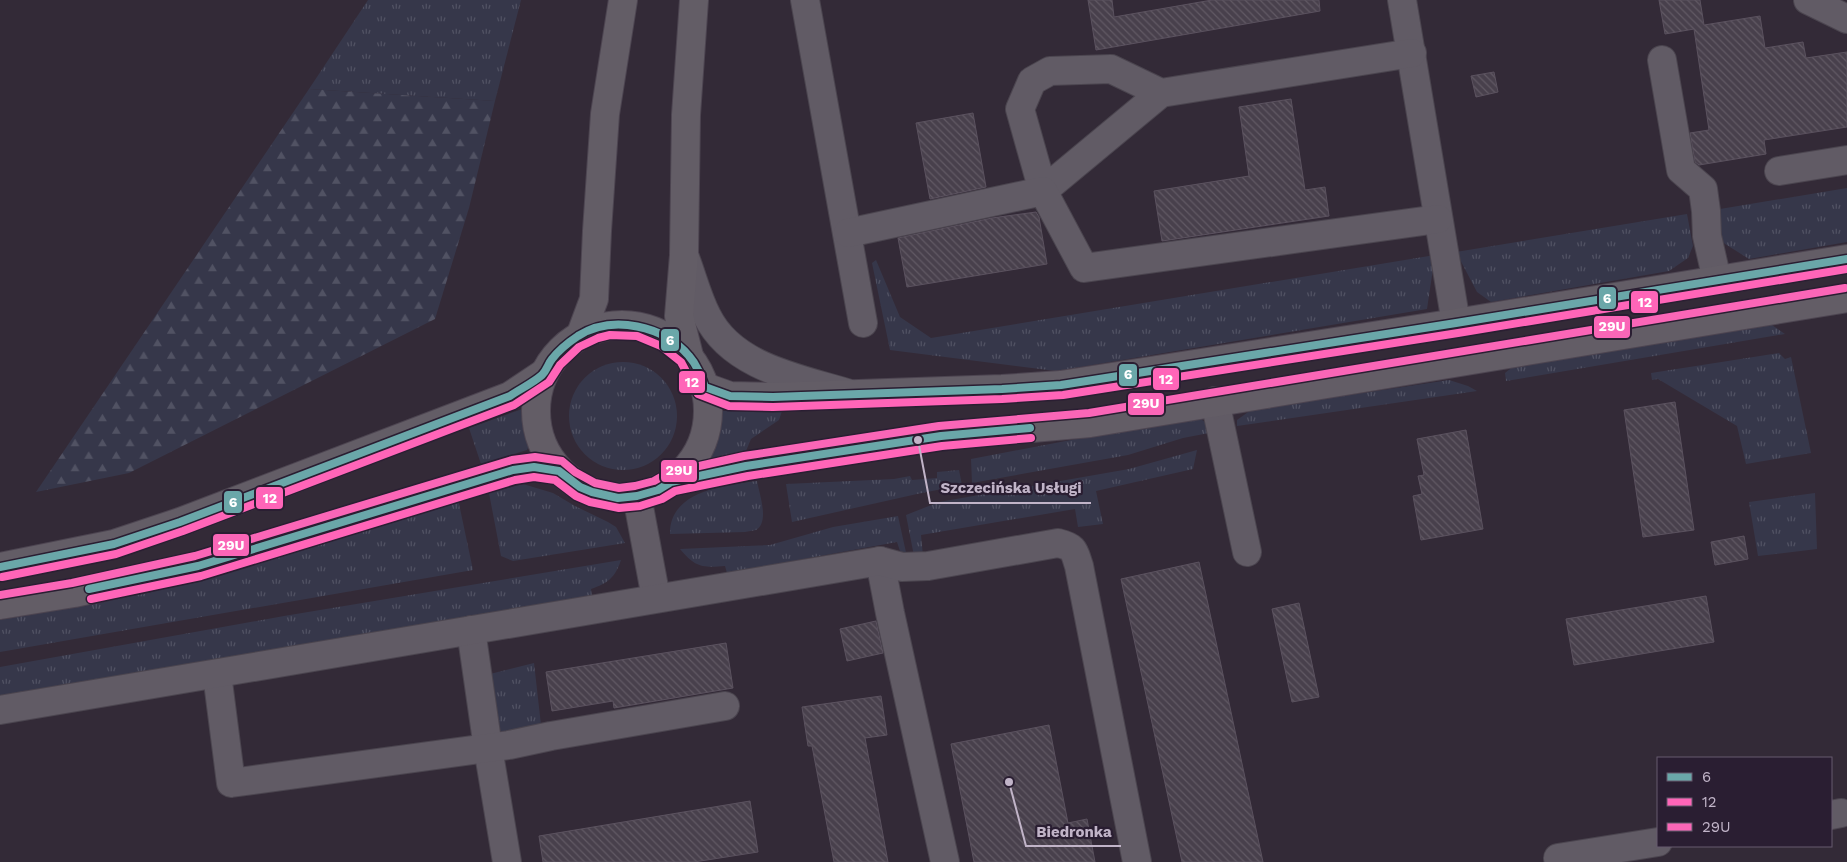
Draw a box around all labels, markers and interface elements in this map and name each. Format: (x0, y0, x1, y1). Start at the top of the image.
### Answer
line badge: 6 (1598, 286, 1617, 310)
text: 6 (1603, 290, 1612, 306)
line badge: 12 (1630, 290, 1659, 314)
text: 12 (1638, 294, 1652, 310)
line badge: 29U (1593, 315, 1631, 339)
text: 29U (1599, 318, 1626, 334)
line badge: 6 (660, 328, 680, 352)
text: 6 (666, 332, 675, 348)
line badge: 6 (1118, 363, 1138, 387)
text: 6 (1124, 366, 1133, 382)
line badge: 12 (1152, 367, 1180, 391)
line badge: 12 (678, 370, 706, 394)
text: 12 (1159, 371, 1173, 387)
text: 12 (685, 374, 699, 390)
line badge: 29U (1127, 392, 1165, 416)
text: 29U (1133, 395, 1160, 411)
line badge: 29U (660, 459, 698, 483)
text: 29U (666, 462, 693, 478)
callout: Szczecińska Usługi (930, 473, 1091, 503)
text: Szczecińska Usługi (940, 479, 1082, 497)
line badge: 12 (255, 486, 284, 510)
line badge: 6 (223, 490, 243, 514)
text: 12 (263, 490, 277, 506)
text: 6 (229, 494, 238, 510)
line badge: 29U (212, 533, 250, 557)
text: 29U (218, 537, 245, 553)
legend (1657, 757, 1832, 847)
text: 6 (1702, 768, 1711, 786)
text: 12 (1702, 793, 1717, 811)
callout: Biedronka (1026, 816, 1121, 846)
text: 29U (1702, 818, 1731, 836)
text: Biedronka (1036, 823, 1112, 841)

